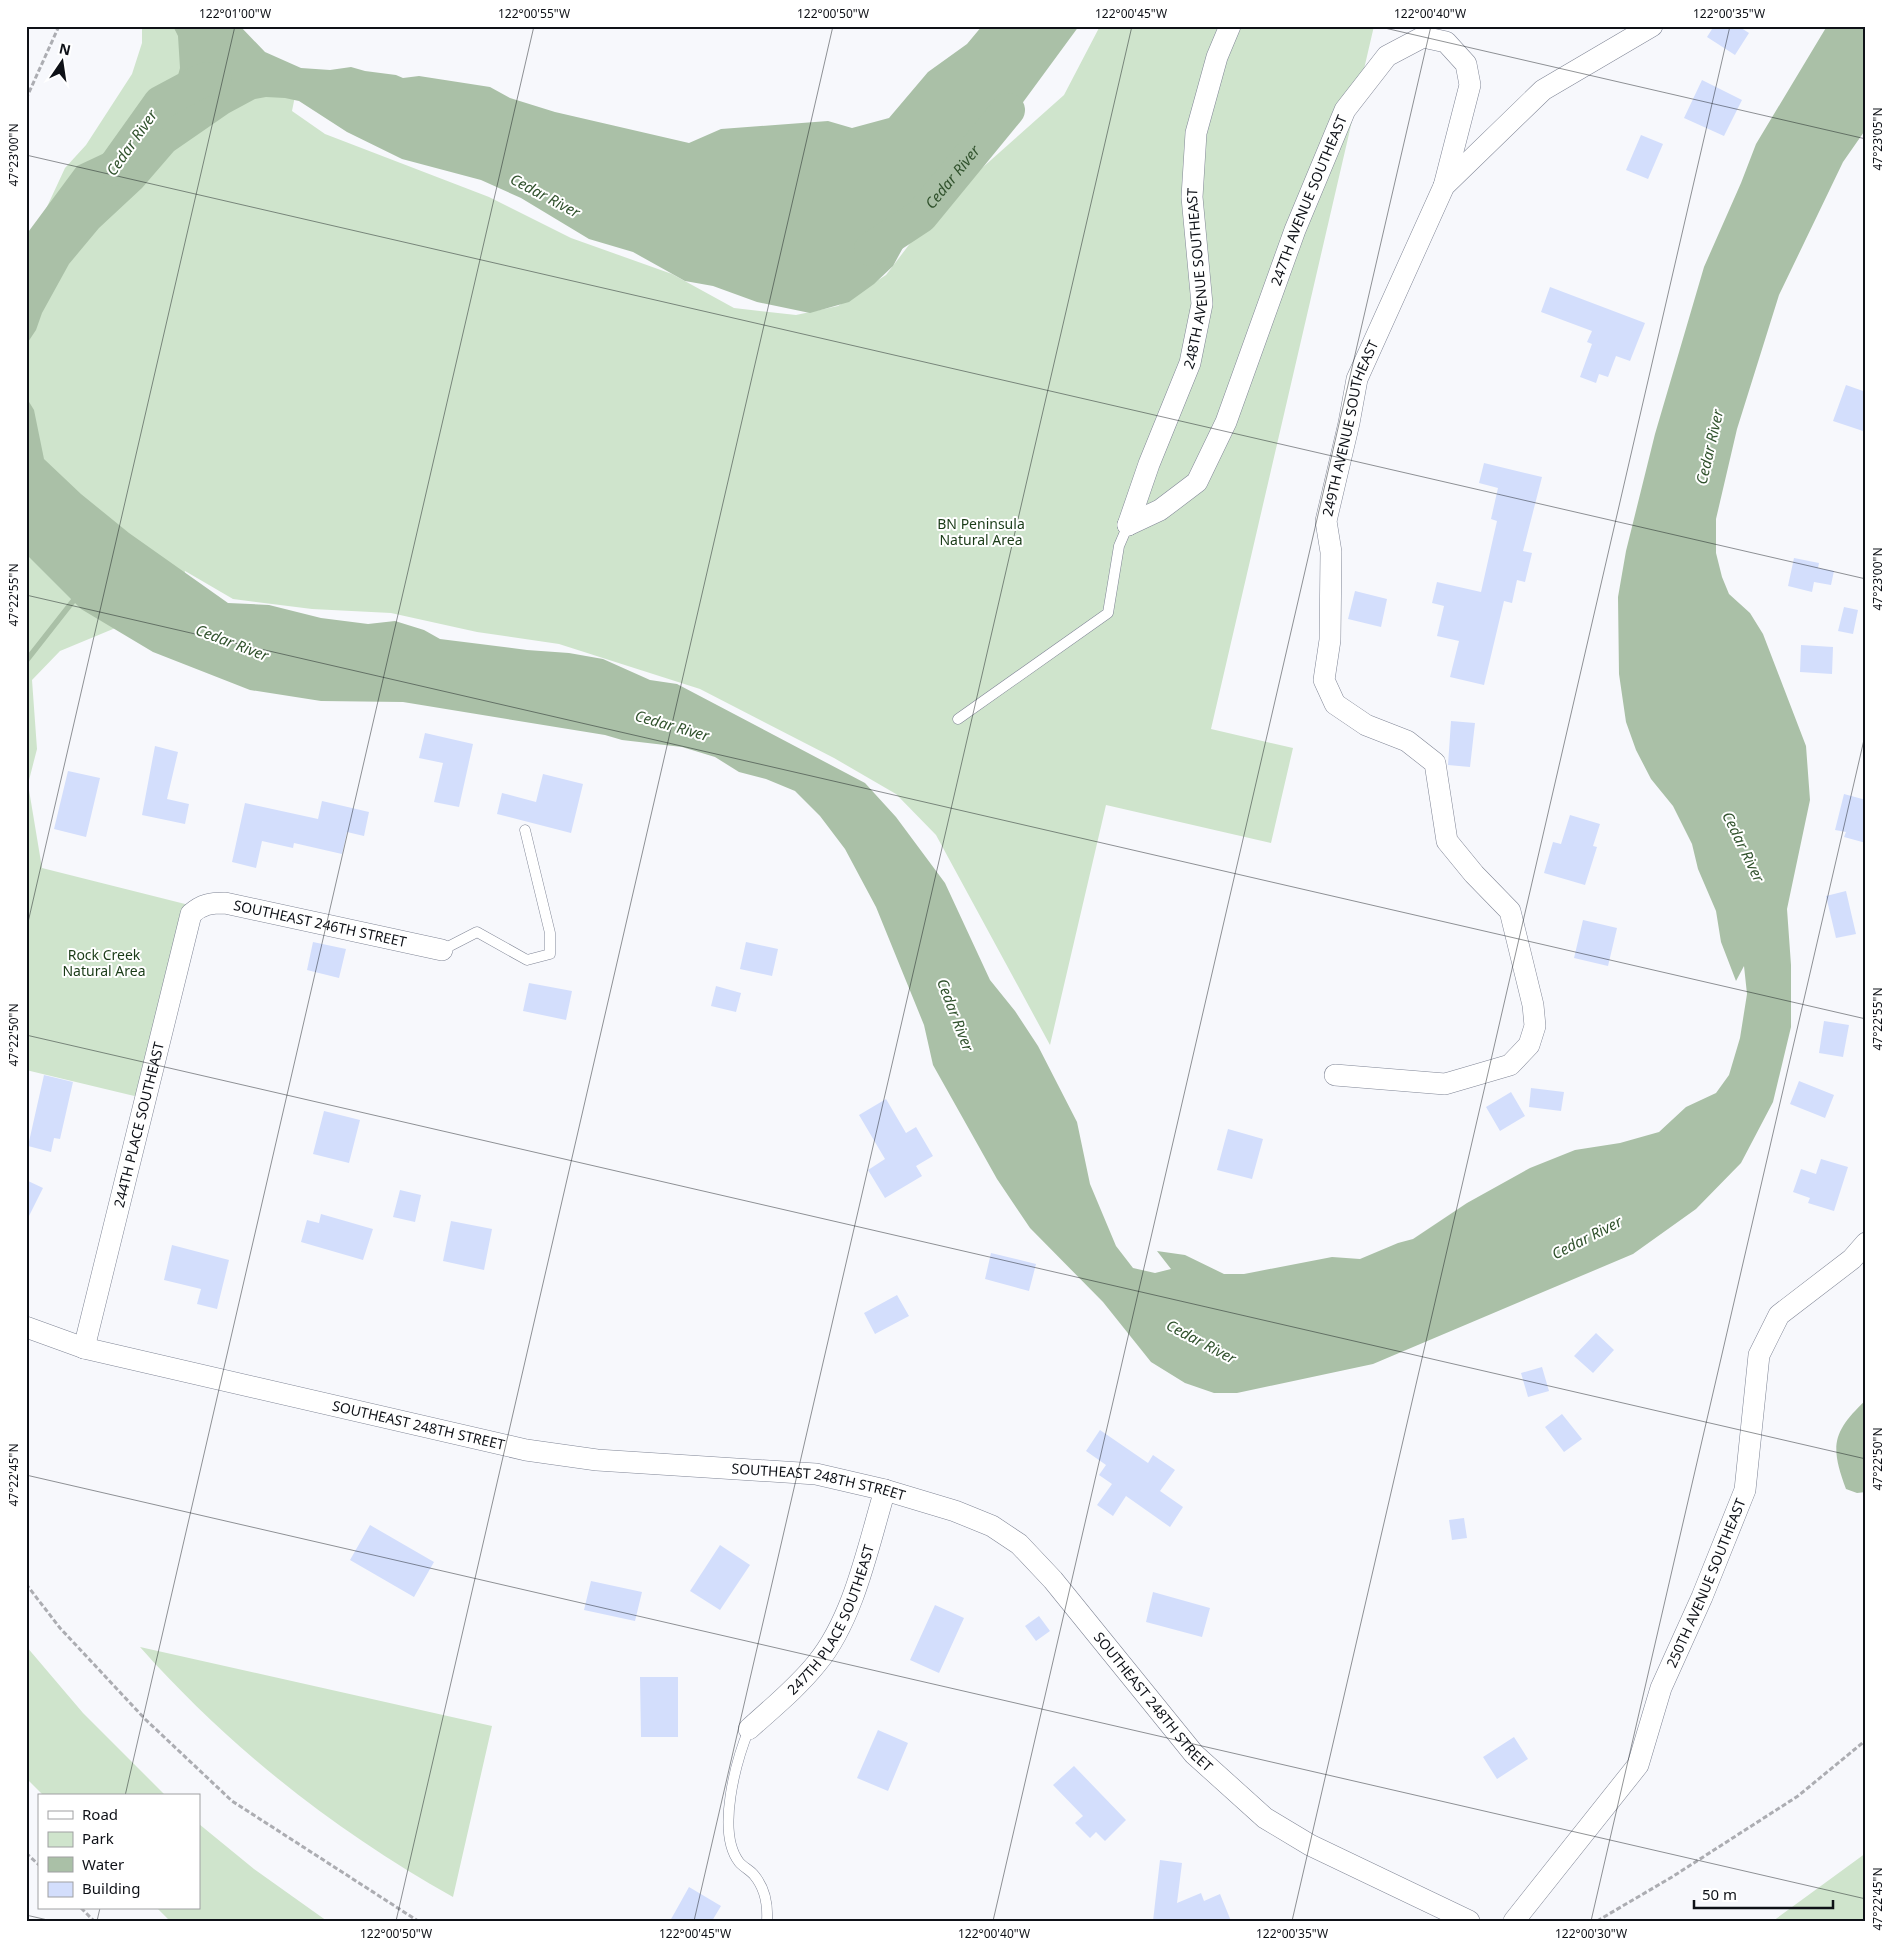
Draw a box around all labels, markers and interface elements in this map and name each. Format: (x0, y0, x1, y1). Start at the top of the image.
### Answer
text: 122°01'00"W (199, 5, 271, 22)
text: 122°00'55"W (498, 5, 570, 22)
text: 122°00'50"W (797, 5, 869, 22)
text: 122°00'45"W (1095, 5, 1167, 22)
text: 122°00'40"W (1394, 5, 1466, 22)
text: 122°00'35"W (1693, 5, 1765, 22)
north arrow (38, 38, 88, 88)
text: N (57, 38, 73, 59)
water label: Cedar River (101, 105, 162, 179)
text: 47°23'05"N (1869, 107, 1886, 171)
street label: 247TH AVENUE SOUTHEAST (1266, 112, 1351, 288)
text: 47°23'00"N (5, 123, 22, 187)
water label: Cedar River (920, 140, 985, 213)
water label: Cedar River (507, 168, 585, 222)
street label: 248TH AVENUE SOUTHEAST (1179, 187, 1211, 372)
street label: 249TH AVENUE SOUTHEAST (1317, 337, 1382, 518)
water label: Cedar River (1691, 406, 1728, 486)
park label: BN Peninsula Natural Area (937, 514, 1025, 549)
text: 47°23'00"N (1869, 547, 1886, 611)
text: 47°22'55"N (5, 563, 22, 627)
water label: Cedar River (193, 619, 273, 665)
water label: Cedar River (633, 705, 713, 745)
water label: Cedar River (1718, 808, 1770, 886)
street label: SOUTHEAST 246TH STREET (232, 895, 409, 951)
park label: Rock Creek Natural Area (62, 945, 146, 980)
water label: Cedar River (933, 975, 979, 1055)
text: 47°22'55"N (1869, 987, 1886, 1051)
text: 47°22'50"N (5, 1003, 22, 1067)
street label: 244TH PLACE SOUTHEAST (109, 1040, 168, 1209)
water label: Cedar River (1548, 1210, 1626, 1263)
water label: Cedar River (1163, 1314, 1241, 1368)
street label: SOUTHEAST 248TH STREET (331, 1396, 507, 1454)
text: 47°22'50"N (1869, 1427, 1886, 1491)
text: 47°22'45"N (5, 1443, 22, 1507)
street label: SOUTHEAST 248TH STREET (731, 1459, 908, 1505)
street label: 250TH AVENUE SOUTHEAST (1661, 1495, 1750, 1670)
street label: 247TH PLACE SOUTHEAST (783, 1542, 878, 1699)
street label: SOUTHEAST 248TH STREET (1090, 1628, 1217, 1776)
legend (38, 1794, 200, 1910)
text: Road (82, 1804, 118, 1824)
text: Park (82, 1828, 114, 1848)
text: Water (82, 1854, 124, 1874)
text: 47°22'45"N (1869, 1867, 1886, 1931)
scale bar (1694, 1877, 1833, 1909)
text: Building (82, 1878, 140, 1898)
text: 50 m (1702, 1884, 1737, 1904)
text: 122°00'50"W (360, 1925, 432, 1942)
text: 122°00'45"W (659, 1925, 731, 1942)
text: 122°00'40"W (958, 1925, 1030, 1942)
text: 122°00'35"W (1256, 1925, 1328, 1942)
text: 122°00'30"W (1555, 1925, 1627, 1942)

